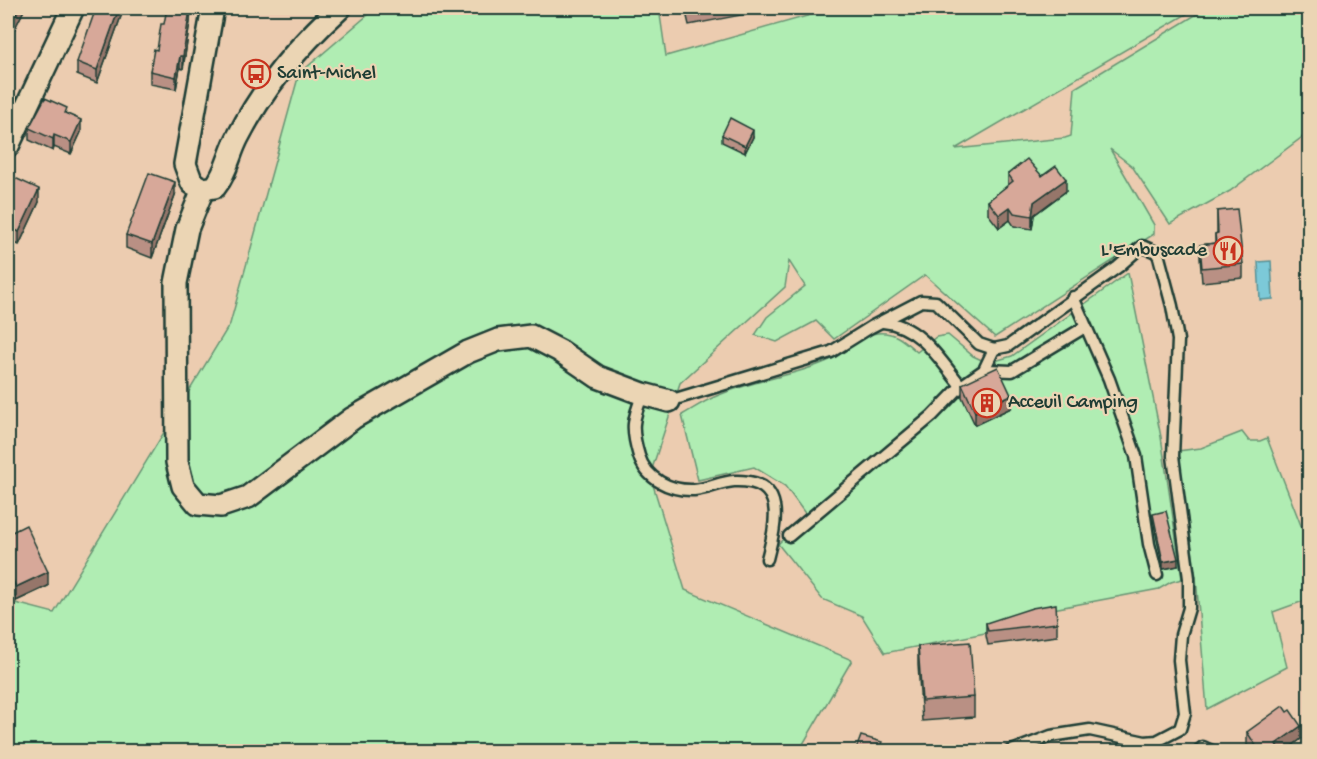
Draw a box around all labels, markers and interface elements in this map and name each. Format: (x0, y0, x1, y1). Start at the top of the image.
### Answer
bus stop icon: Saint-Michel (240, 58, 272, 90)
place label: Saint-Michel (277, 63, 376, 86)
restaurant icon: L'Embuscade (1212, 235, 1244, 267)
place label: L'Embuscade (1101, 240, 1208, 263)
building icon: Acceuil Camping (971, 387, 1003, 419)
place label: Acceuil Camping (1008, 392, 1138, 415)

